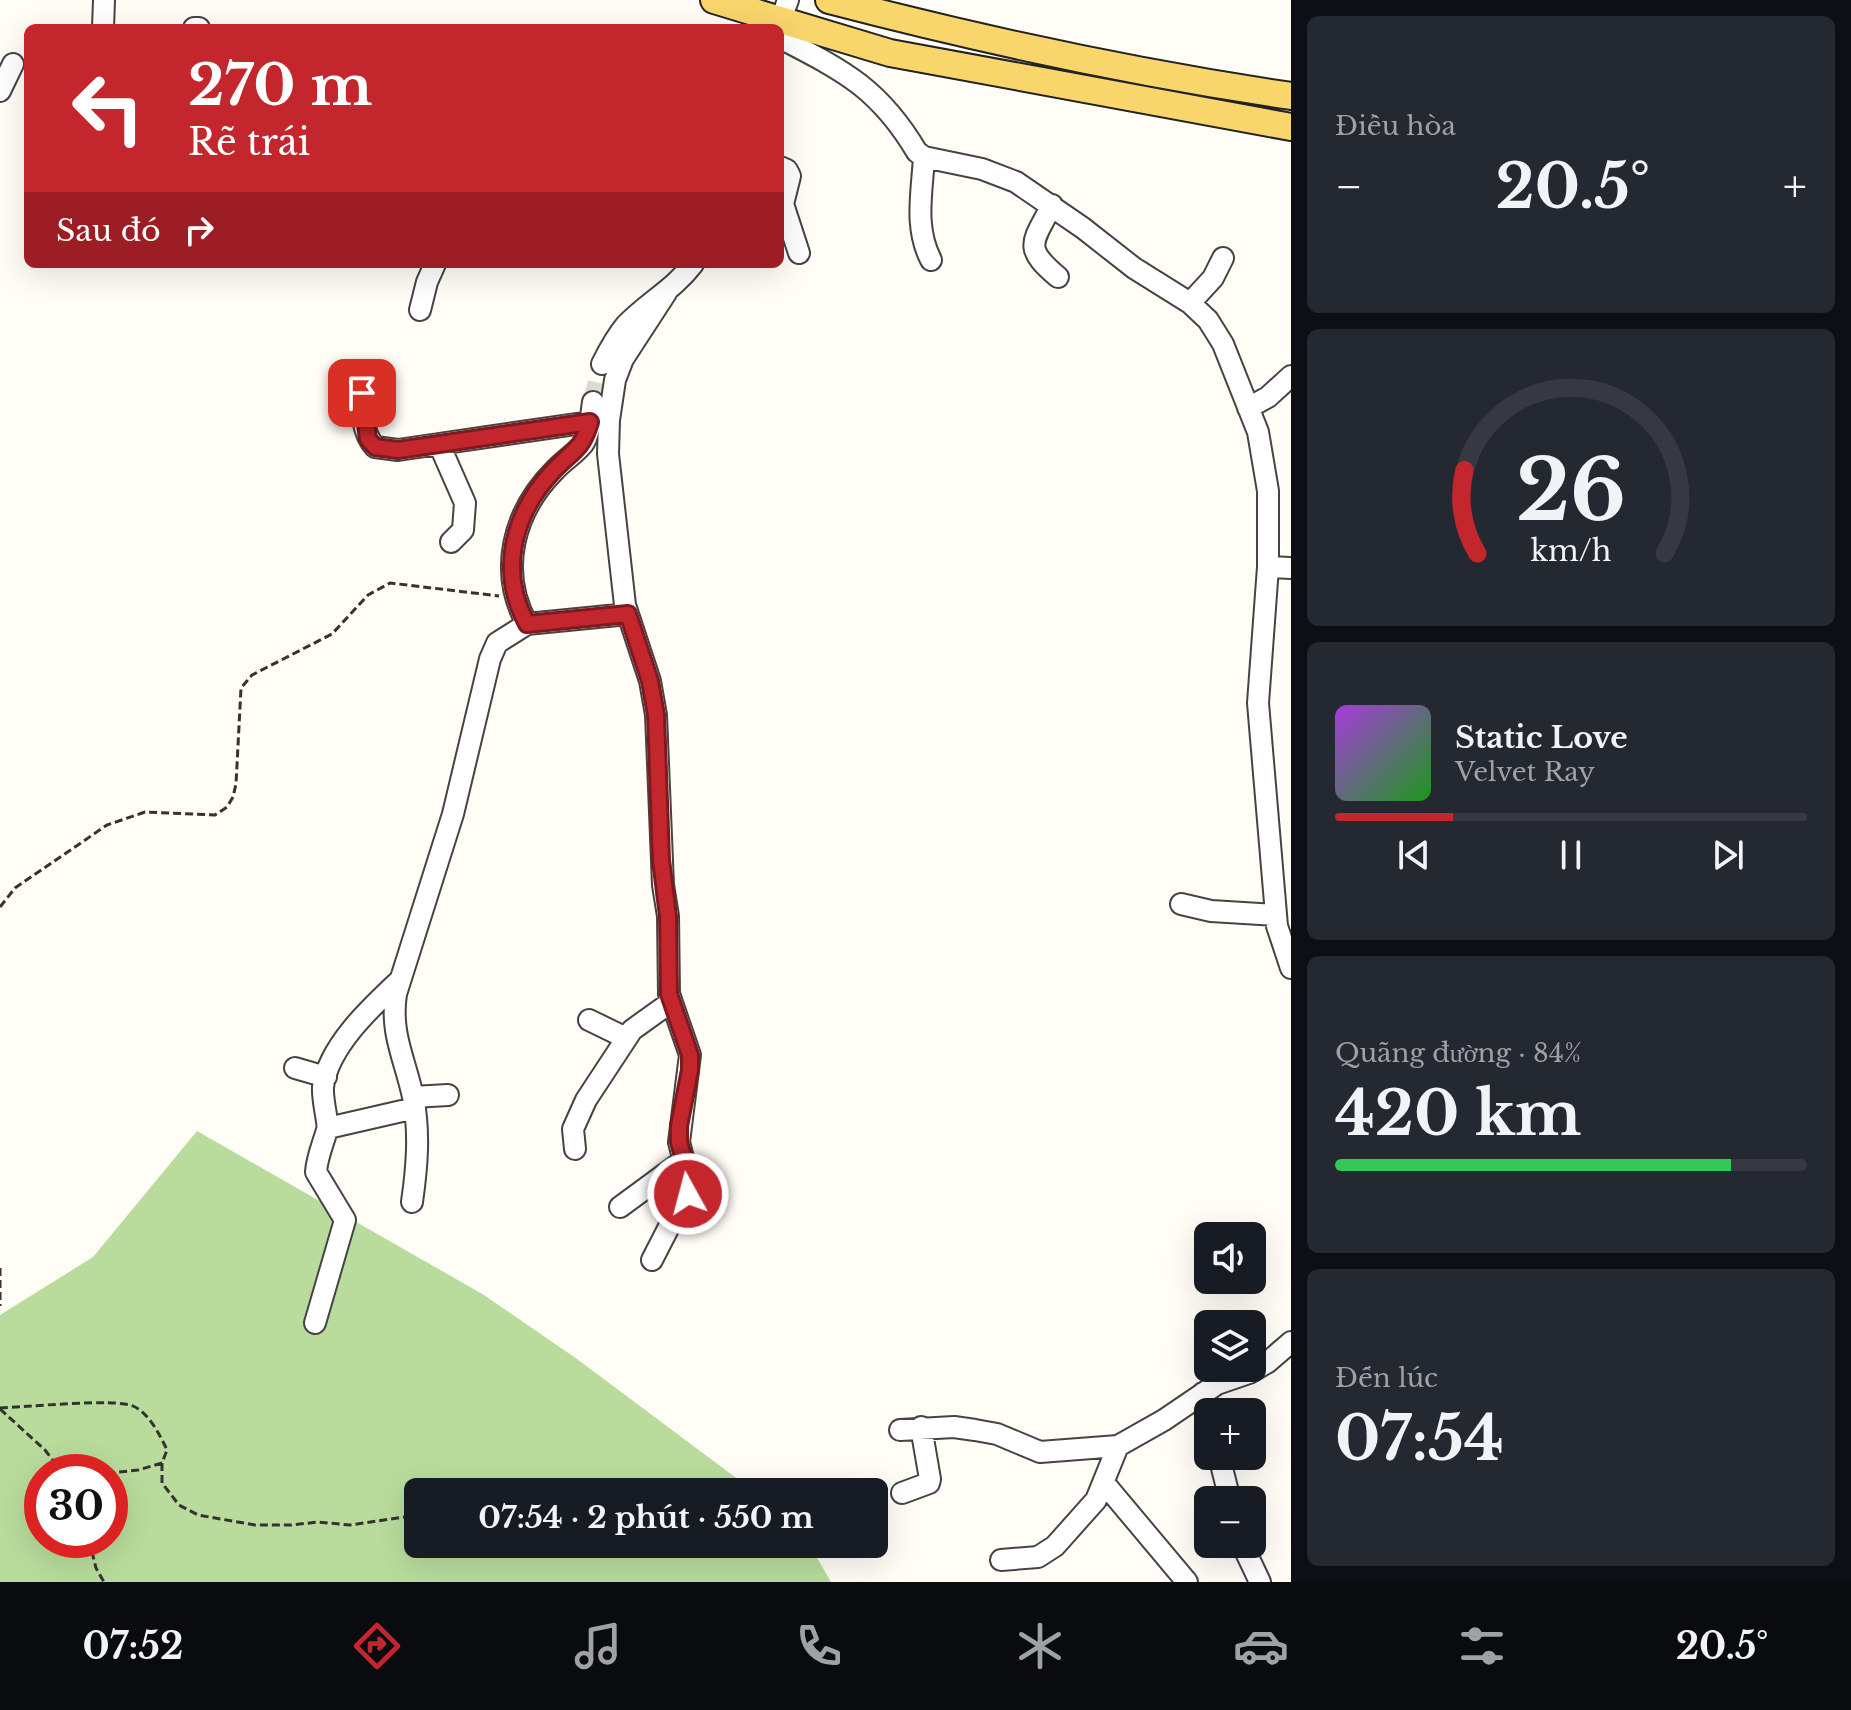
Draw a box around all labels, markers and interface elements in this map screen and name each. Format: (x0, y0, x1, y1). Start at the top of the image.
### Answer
text: 270 m (188, 51, 372, 120)
icon: left (56, 56, 160, 160)
text: Điều hòa (1335, 110, 1456, 142)
text: Rẽ trái (188, 120, 310, 165)
text: 20.5° (1496, 150, 1650, 224)
text: − (1335, 159, 1363, 214)
text: + (1783, 159, 1807, 214)
icon: right (177, 208, 221, 252)
text: Sau đó (56, 212, 161, 249)
pin (328, 359, 396, 427)
icon: arrive (340, 371, 384, 415)
text: 26 (1516, 438, 1626, 541)
text: km/h (1530, 533, 1612, 569)
text: Static Love (1455, 719, 1628, 756)
text: Velvet Ray (1455, 756, 1595, 788)
icon: previous (1392, 833, 1436, 877)
icon: pause (1549, 833, 1593, 877)
icon: next (1706, 833, 1750, 877)
text: Quãng đường · 84% (1335, 1037, 1581, 1069)
text: 420 km (1335, 1077, 1581, 1151)
position arrow (646, 1152, 730, 1236)
map controls (1194, 1222, 1266, 1558)
button: sound (1194, 1222, 1266, 1294)
button: layers (1194, 1310, 1266, 1382)
text: Đến lúc (1335, 1362, 1438, 1394)
button: + (1194, 1398, 1266, 1470)
text: 07:54 (1335, 1402, 1504, 1476)
speed limit sign: 30 (24, 1454, 128, 1558)
button: − (1194, 1486, 1266, 1558)
text: 07:54 · 2 phút · 550 m (478, 1499, 814, 1536)
icon: directions (349, 1618, 405, 1674)
icon: music (570, 1618, 626, 1674)
icon: phone (791, 1618, 847, 1674)
icon: climate (1012, 1618, 1068, 1674)
icon: car (1233, 1618, 1289, 1674)
icon: filters (1454, 1618, 1510, 1674)
text: 07:52 (83, 1624, 183, 1669)
text: 20.5° (1676, 1624, 1768, 1669)

